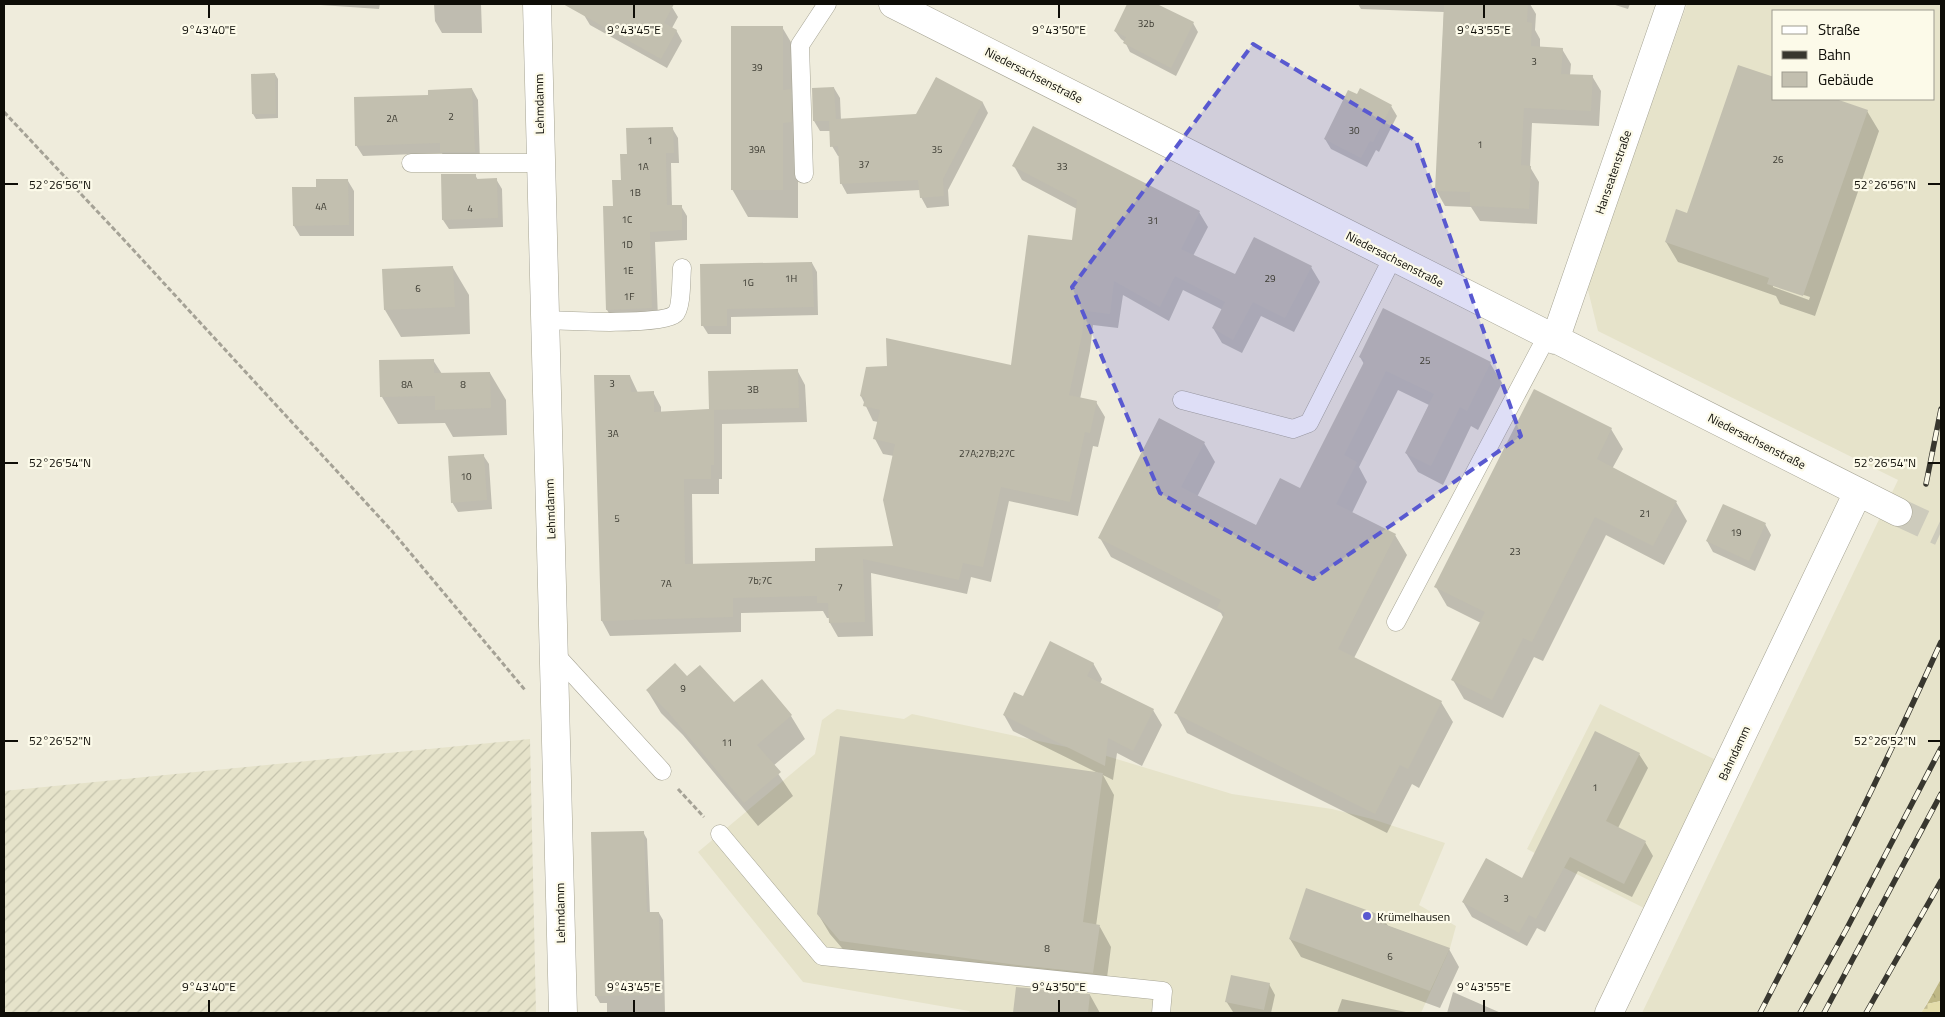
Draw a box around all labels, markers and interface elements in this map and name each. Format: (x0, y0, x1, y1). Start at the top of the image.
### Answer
legend (1772, 10, 1935, 100)
house number: 32b (1138, 16, 1154, 31)
text: Straße (1818, 18, 1860, 41)
text: 9°43'40"E (182, 20, 236, 39)
text: 9°43'45"E (607, 20, 661, 39)
text: 9°43'50"E (1032, 20, 1086, 39)
text: 9°43'55"E (1457, 20, 1511, 39)
street label: Niedersachsenstraße (982, 42, 1086, 108)
text: Bahn (1818, 43, 1851, 66)
house number: 3 (1531, 54, 1537, 69)
house number: 39 (751, 60, 763, 75)
text: Gebäude (1818, 68, 1874, 91)
street label: Lehmdamm (529, 74, 549, 134)
house number: 2 (448, 109, 454, 124)
house number: 2A (386, 111, 398, 126)
house number: 30 (1348, 123, 1360, 138)
street label: Hanseatenstraße (1590, 127, 1636, 217)
house number: 1 (647, 133, 653, 148)
house number: 1 (1477, 137, 1483, 152)
house number: 39A (748, 142, 766, 157)
house number: 35 (931, 142, 943, 157)
house number: 26 (1772, 152, 1784, 167)
house number: 37 (858, 157, 870, 172)
house number: 1A (637, 159, 649, 174)
house number: 33 (1056, 159, 1068, 174)
text: 52°26'56"N (29, 175, 91, 194)
text: 52°26'56"N (1854, 175, 1916, 194)
house number: 1B (629, 185, 641, 200)
house number: 4A (315, 199, 327, 214)
house number: 4 (467, 201, 473, 216)
house number: 1C (621, 212, 633, 227)
house number: 31 (1147, 213, 1159, 228)
street label: Niedersachsenstraße (1343, 226, 1447, 292)
house number: 1D (621, 237, 633, 252)
house number: 1E (622, 263, 634, 278)
house number: 1H (785, 271, 797, 286)
house number: 29 (1264, 271, 1276, 286)
house number: 1G (742, 275, 754, 290)
house number: 6 (415, 281, 421, 296)
house number: 1F (624, 289, 634, 304)
house number: 25 (1419, 353, 1431, 368)
house number: 3 (609, 376, 615, 391)
house number: 8A (401, 377, 413, 392)
house number: 8 (460, 377, 466, 392)
house number: 3B (747, 382, 759, 397)
street label: Niedersachsenstraße (1705, 408, 1809, 474)
house number: 3A (607, 426, 619, 441)
house number: 27A;27B;27C (959, 446, 1016, 461)
text: 52°26'54"N (29, 453, 91, 472)
text: 52°26'54"N (1854, 453, 1916, 472)
house number: 10 (460, 469, 472, 484)
street label: Lehmdamm (539, 478, 561, 540)
house number: 21 (1639, 506, 1651, 521)
house number: 5 (614, 511, 620, 526)
house number: 19 (1730, 525, 1742, 540)
house number: 23 (1509, 544, 1521, 559)
house number: 7b;7C (748, 573, 773, 588)
house number: 7A (660, 576, 672, 591)
house number: 7 (837, 580, 843, 595)
house number: 9 (680, 681, 686, 696)
street label: Bahndamm (1713, 722, 1755, 784)
text: 52°26'52"N (29, 731, 91, 750)
text: 52°26'52"N (1854, 731, 1916, 750)
house number: 11 (721, 735, 733, 750)
house number: 1 (1592, 780, 1598, 795)
street label: Lehmdamm (550, 883, 570, 943)
house number: 3 (1503, 891, 1509, 906)
place label: Krümelhausen (1377, 907, 1450, 926)
marker: Krümelhausen (1361, 910, 1373, 922)
house number: 8 (1044, 941, 1050, 956)
house number: 6 (1387, 949, 1393, 964)
text: 9°43'40"E (182, 977, 236, 996)
text: 9°43'45"E (607, 977, 661, 996)
text: 9°43'50"E (1032, 977, 1086, 996)
text: 9°43'55"E (1457, 977, 1511, 996)

